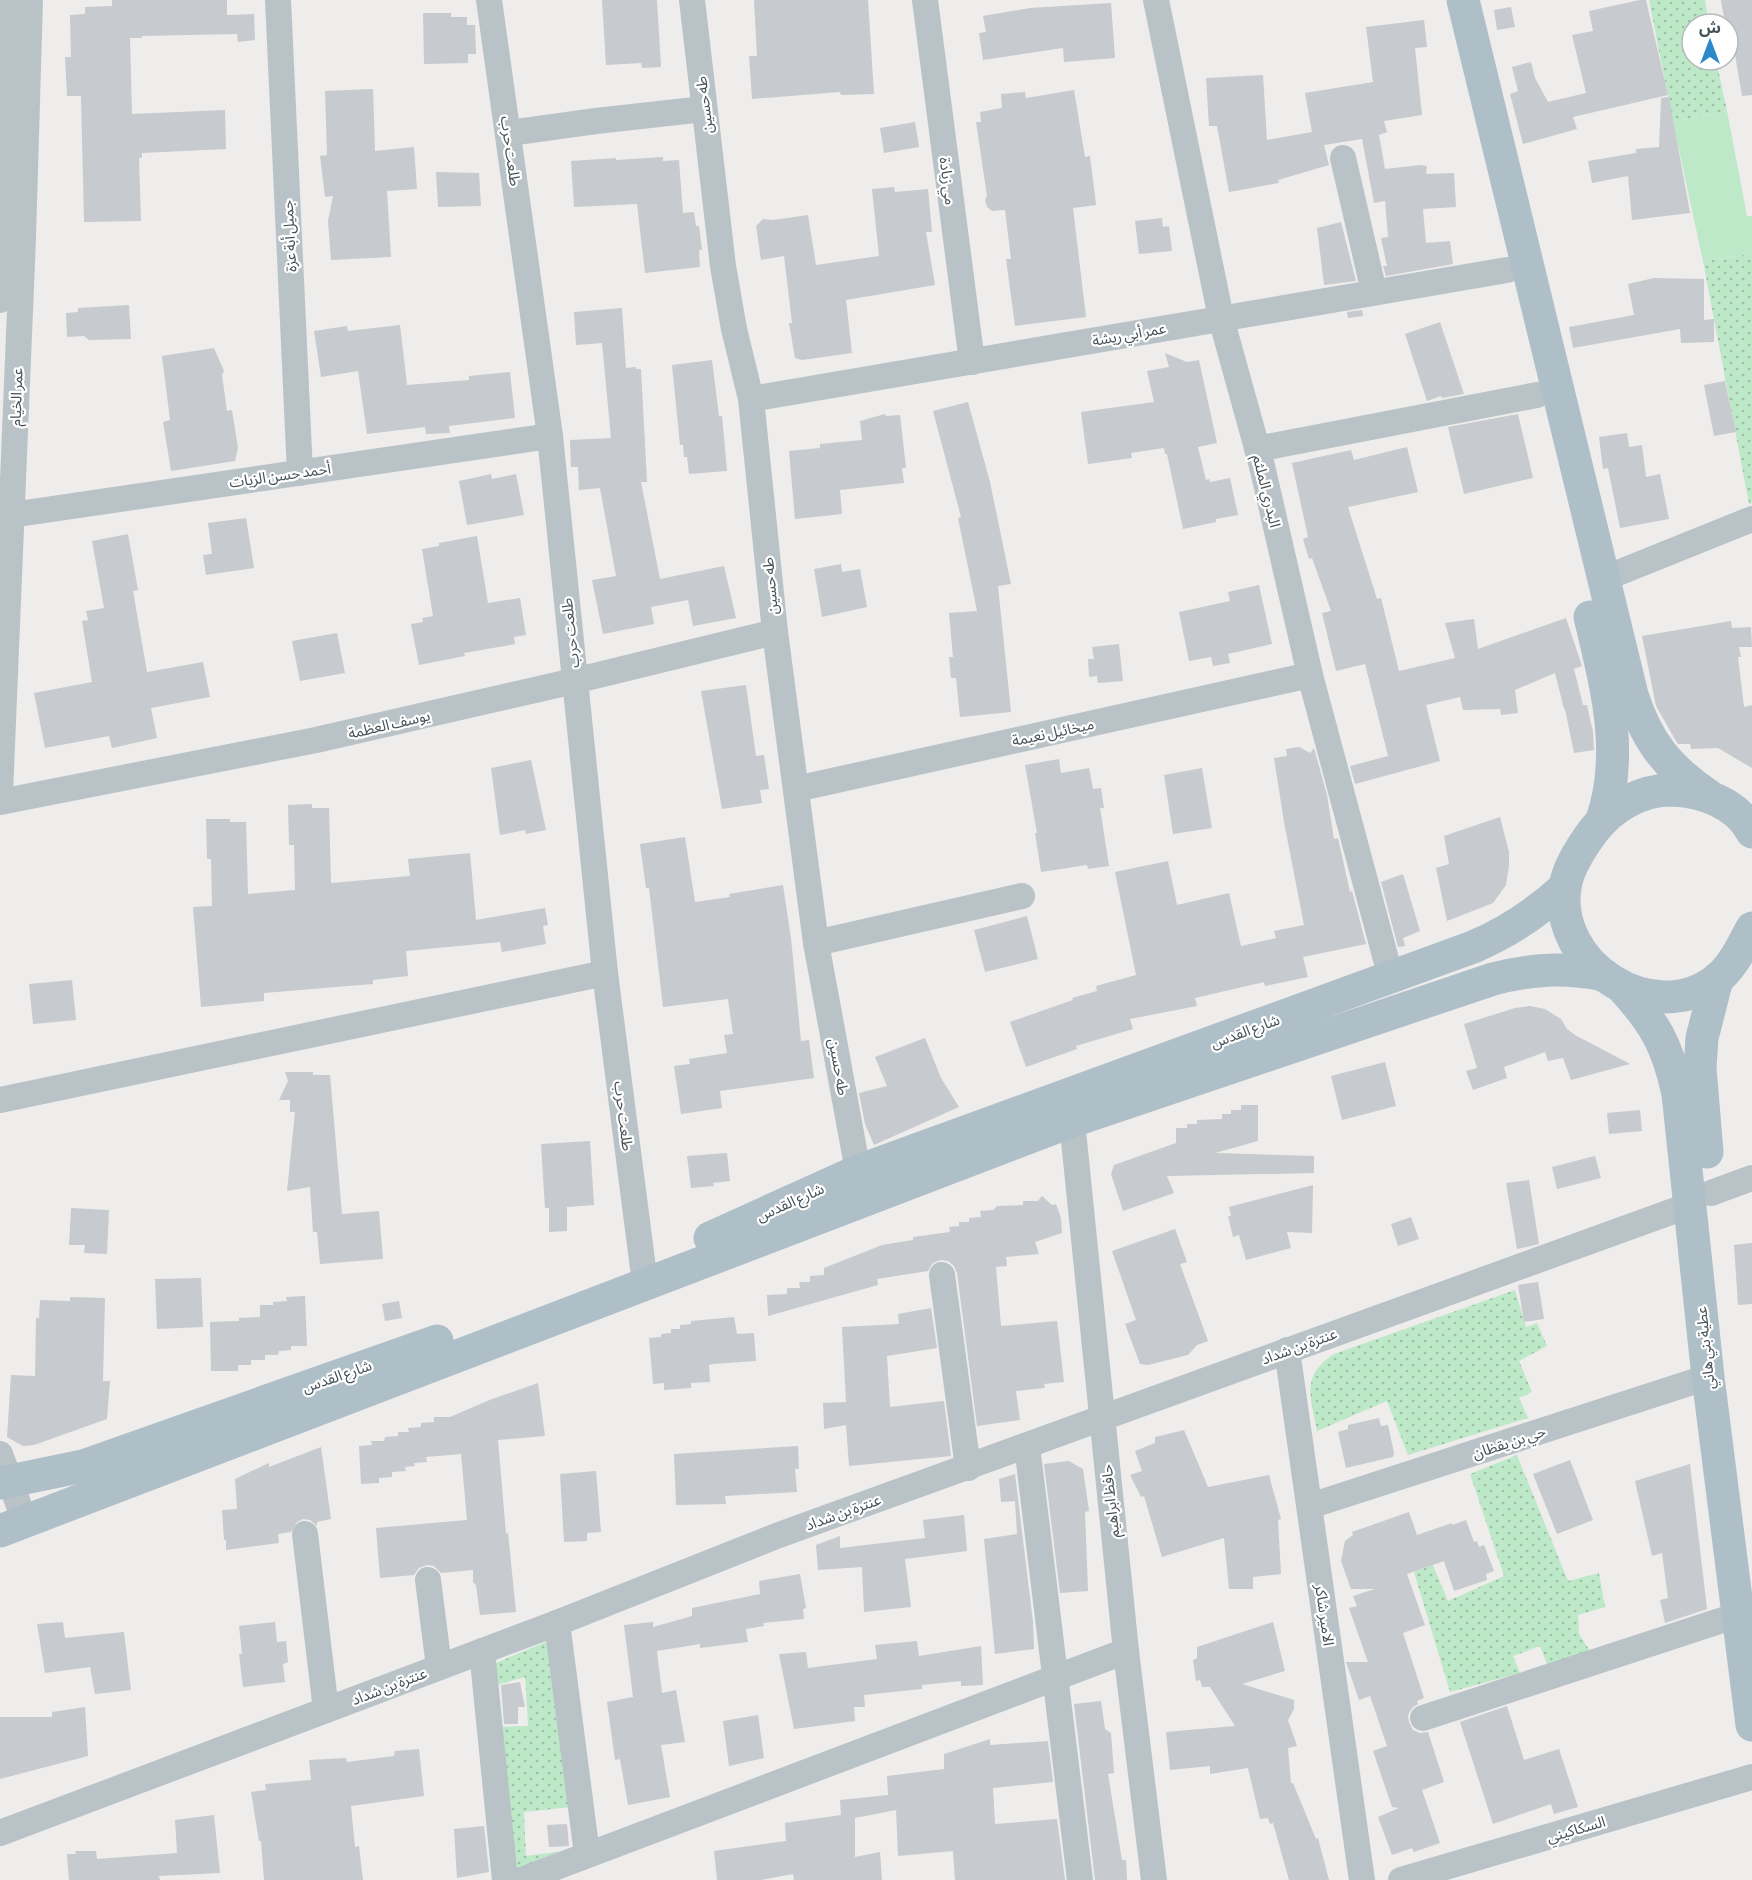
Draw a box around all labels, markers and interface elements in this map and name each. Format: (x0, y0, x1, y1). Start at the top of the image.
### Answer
north arrow (1680, 12, 1740, 72)
text: ش (1699, 18, 1721, 37)
street label: طه حسين (692, 75, 717, 135)
street label: طلعت حرب (497, 115, 524, 187)
street label: مي زيادة (933, 156, 959, 206)
street label: جميل أبة عزة (279, 199, 300, 272)
street label: عمر أبي ريشة (1091, 319, 1168, 352)
street label: عمر الخيام (6, 367, 29, 427)
street label: البدري الملثم (1246, 453, 1284, 530)
street label: أحمد حسن الزيات (228, 459, 332, 492)
street label: طه حسين (759, 556, 782, 615)
street label: طلعت حرب (558, 597, 583, 669)
street label: يوسف العظمة (346, 706, 432, 743)
street label: ميخائيل نعيمة (1010, 715, 1096, 750)
street label: شارع القدس (1208, 1011, 1283, 1055)
street label: طه حسين (825, 1037, 852, 1097)
street label: طلعت حرب (610, 1080, 637, 1152)
street label: شارع القدس (754, 1179, 828, 1228)
street label: عطية بني هاني (1692, 1305, 1721, 1390)
street label: عنترة بن شداد (1259, 1324, 1340, 1368)
street label: شارع القدس (300, 1356, 375, 1400)
street label: حي بن يقظان (1470, 1422, 1549, 1465)
street label: حافظ ابراهيم (1098, 1463, 1125, 1539)
street label: عنترة بن شداد (803, 1490, 884, 1534)
street label: الامير شاكر (1311, 1582, 1338, 1647)
street label: عنترة بن شداد (349, 1664, 430, 1709)
street label: السكاكيني (1545, 1813, 1608, 1849)

